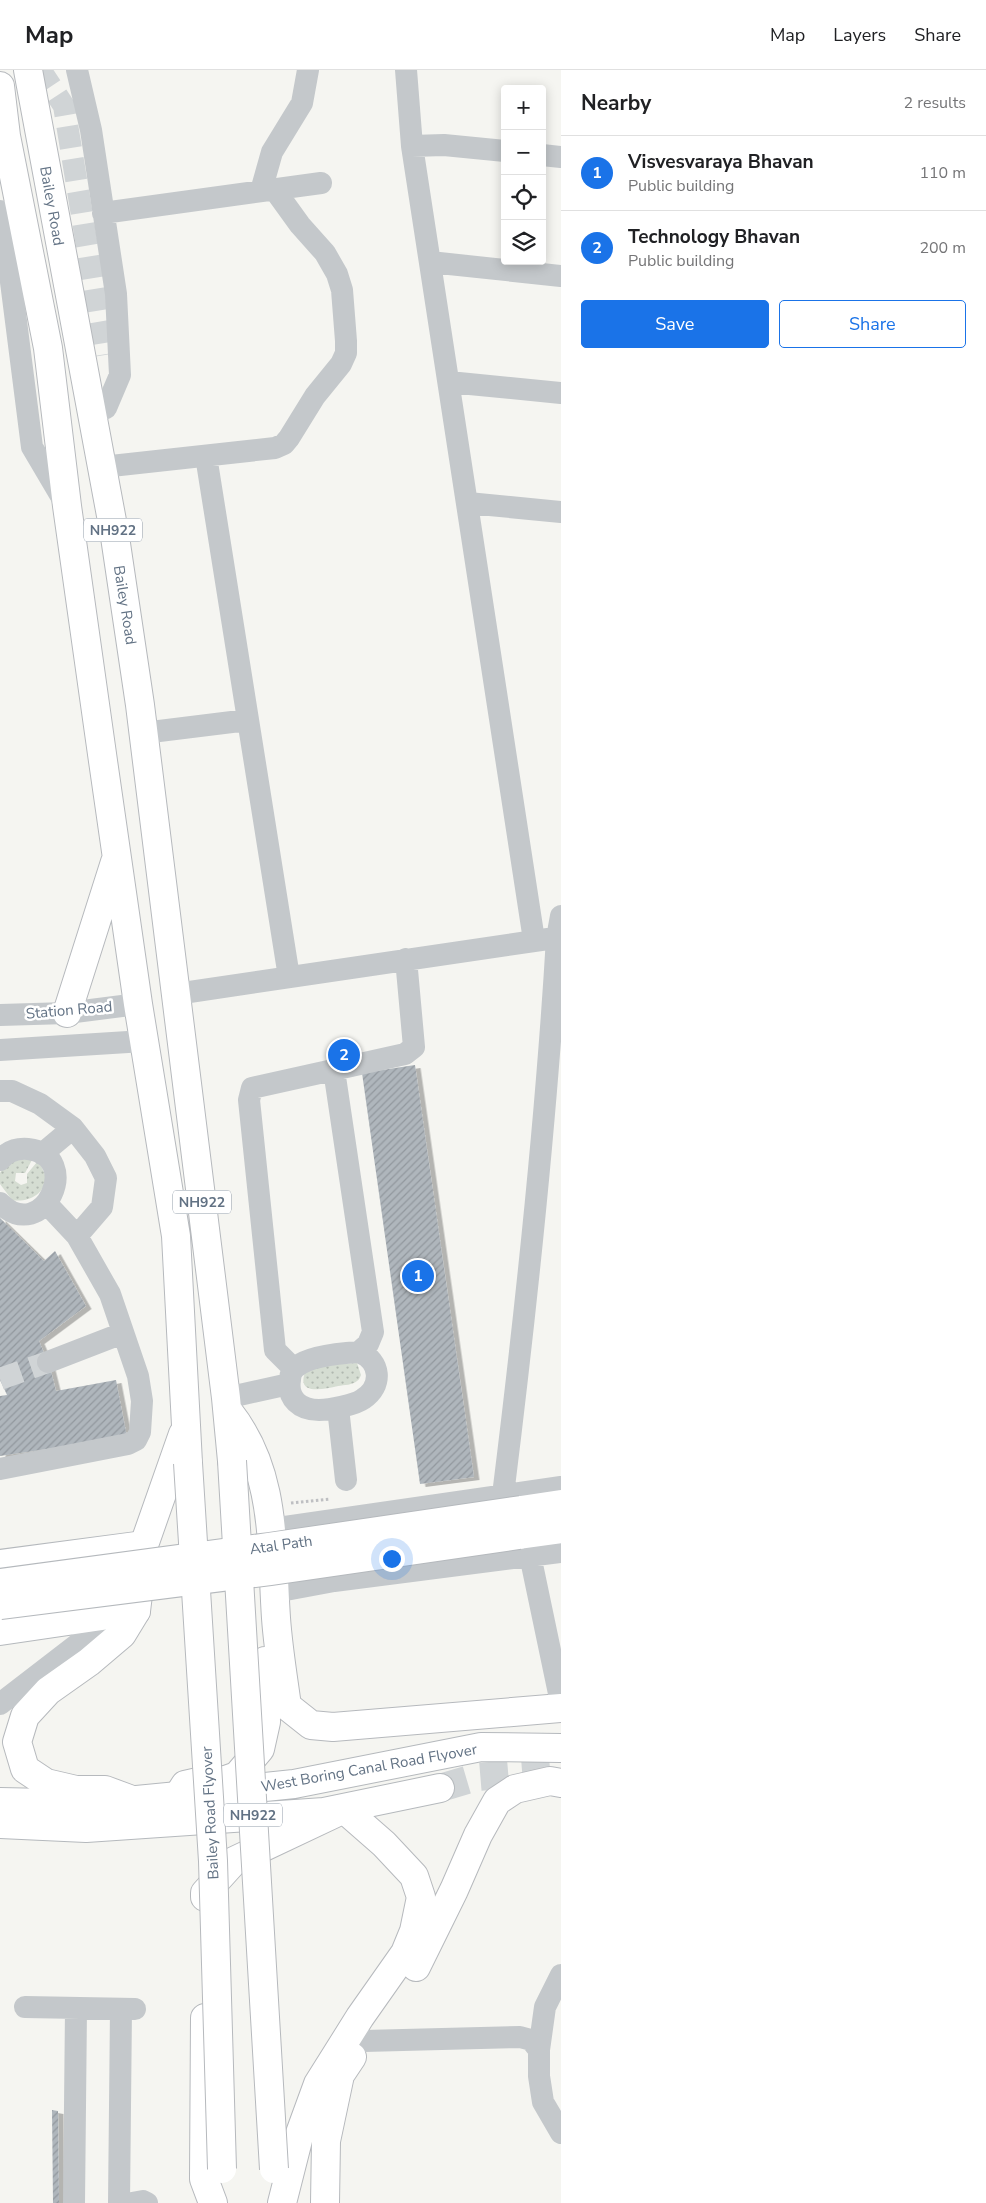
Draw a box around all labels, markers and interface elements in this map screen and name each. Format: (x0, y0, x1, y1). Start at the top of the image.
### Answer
text: Map (25, 19, 73, 51)
text: Map (770, 23, 805, 47)
text: Layers (833, 23, 886, 47)
text: Share (914, 23, 961, 47)
map controls (501, 85, 546, 265)
button: + (501, 85, 546, 130)
text: Nearby (581, 89, 651, 117)
text: 2 results (904, 92, 966, 114)
button: − (501, 130, 546, 175)
text: Visvesvaraya Bhavan (628, 149, 814, 175)
text: 1 (592, 162, 602, 184)
text: 110 m (919, 162, 966, 184)
street label: Bailey Road (35, 165, 69, 247)
button: locate (501, 175, 546, 220)
text: Public building (628, 175, 734, 197)
button: layers (501, 220, 546, 265)
text: Technology Bhavan (628, 224, 800, 250)
text: 2 (592, 237, 602, 259)
text: 200 m (919, 237, 966, 259)
text: Public building (628, 250, 734, 272)
button: Save (581, 300, 769, 348)
button: Share (779, 300, 966, 348)
road number: NH922 (84, 518, 142, 542)
street label: Bailey Road (109, 564, 141, 646)
street label: Station Road (25, 996, 113, 1024)
pin: 2 (328, 1036, 360, 1074)
road number: NH922 (173, 1190, 231, 1214)
pin: 1 (402, 1257, 434, 1295)
street label: Atal Path (248, 1531, 314, 1559)
your location (379, 1546, 405, 1572)
street label: West Boring Canal Road Flyover (259, 1739, 479, 1797)
street label: Bailey Road Flyover (196, 1745, 223, 1880)
road number: NH922 (224, 1804, 282, 1826)

